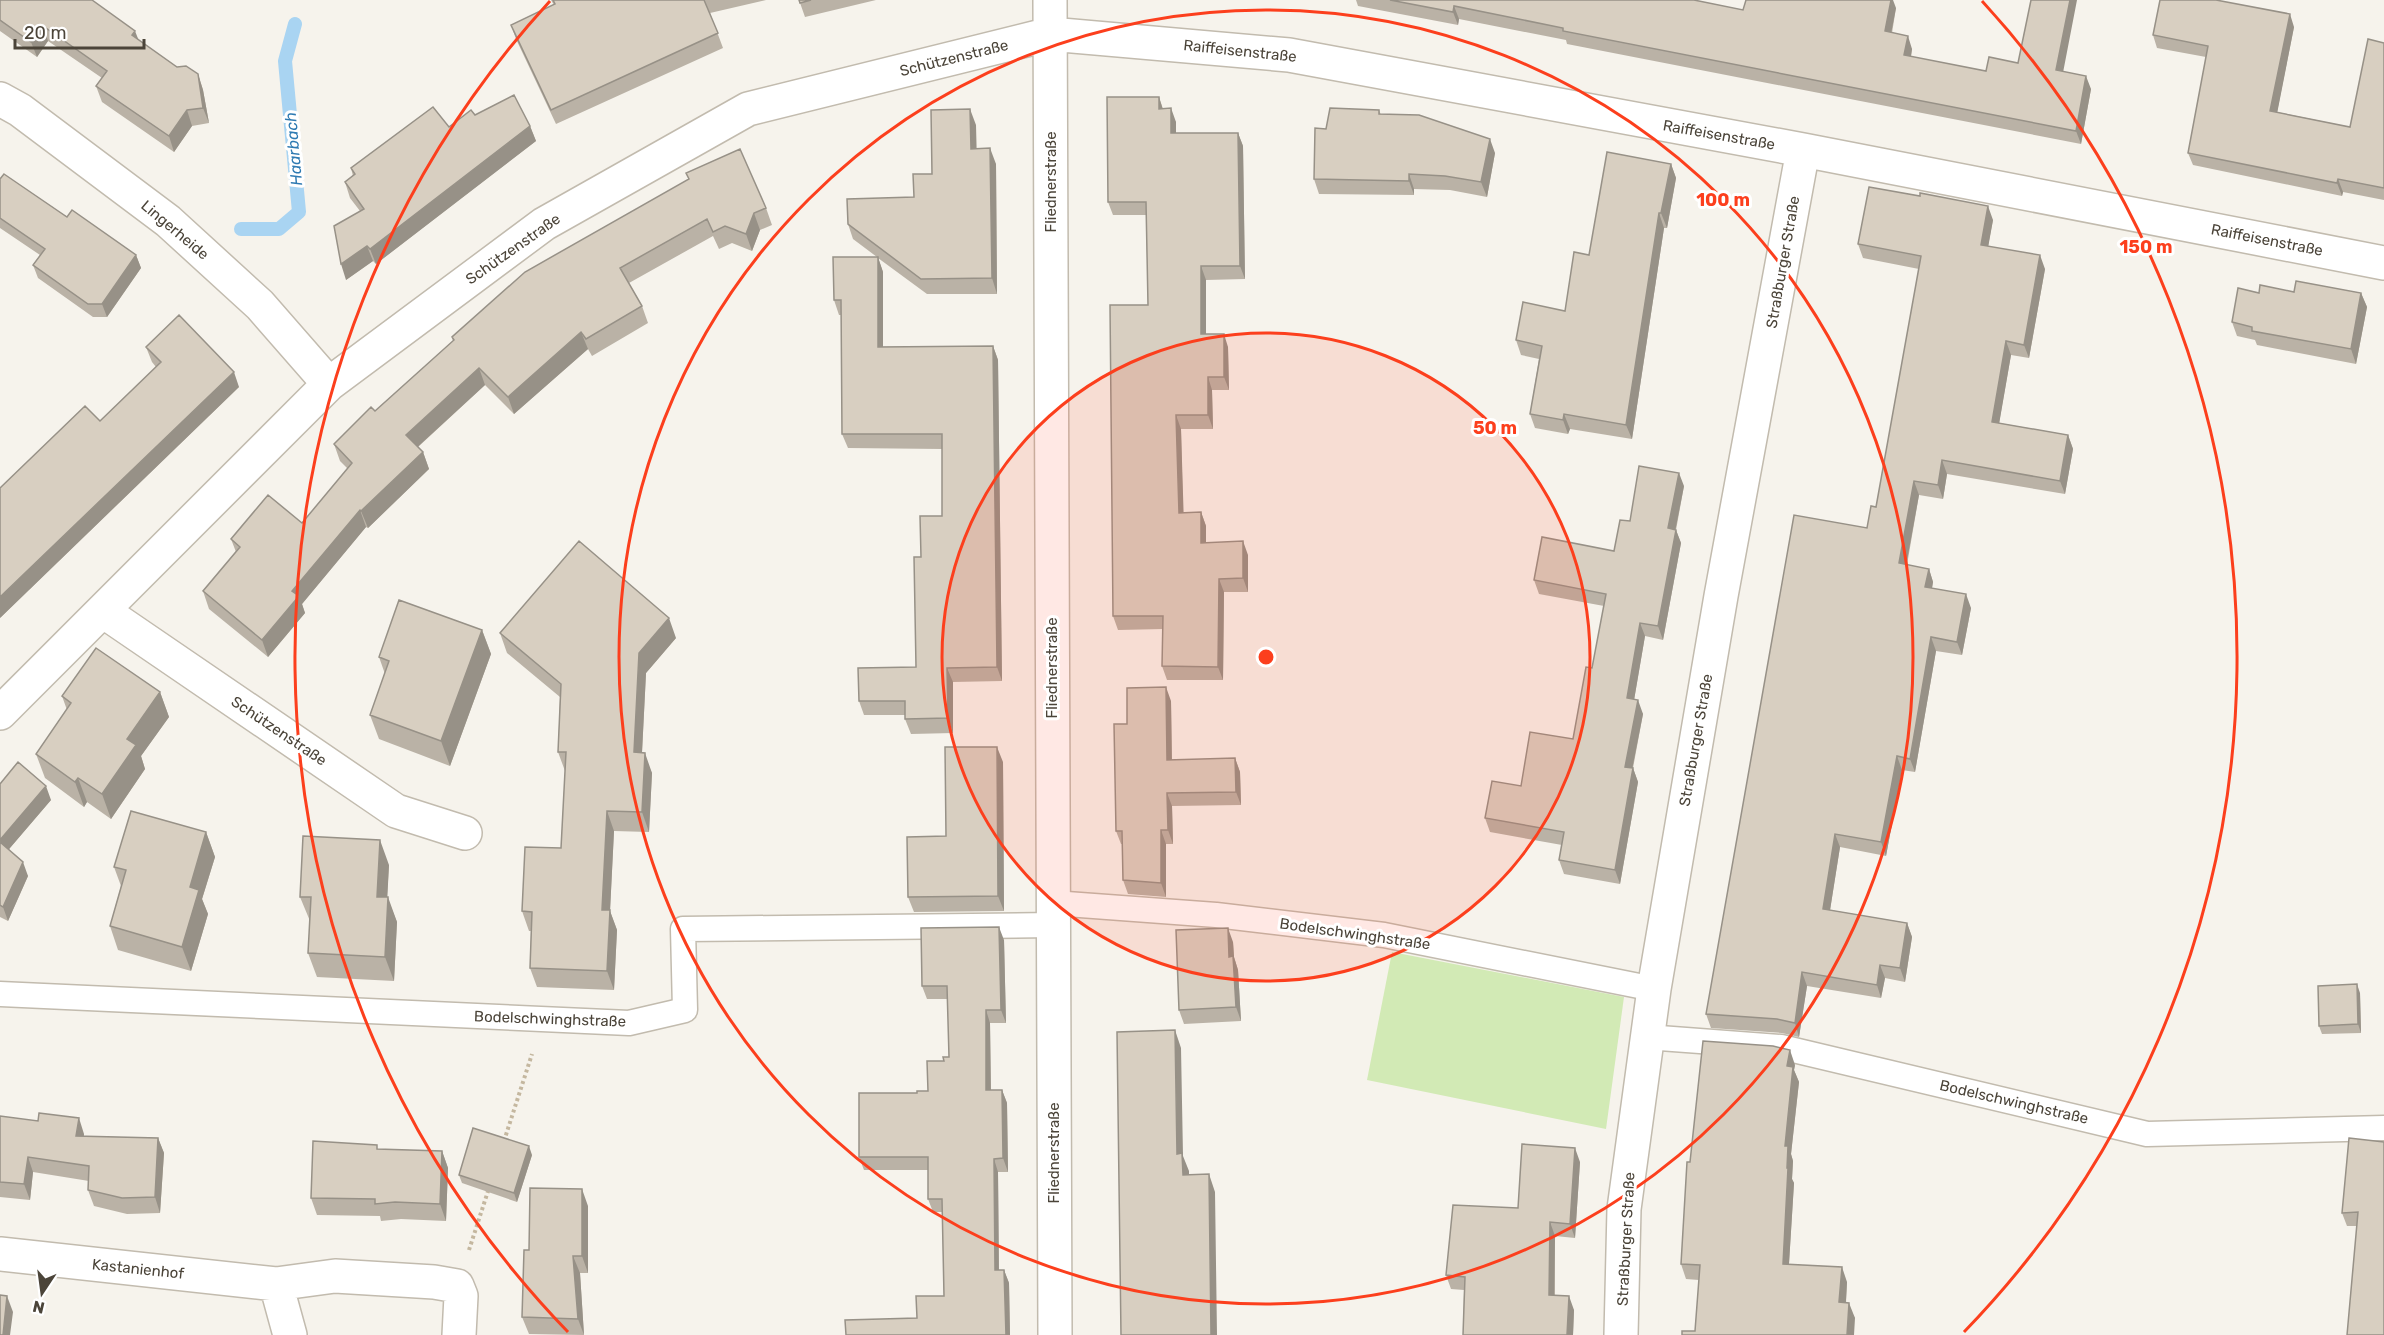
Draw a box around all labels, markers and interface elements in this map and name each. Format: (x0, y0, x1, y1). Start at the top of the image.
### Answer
scale bar (15, 12, 144, 50)
text: 20 m (24, 22, 66, 44)
street label: Schützenstraße (898, 36, 1010, 80)
street label: Raiffeisenstraße (1183, 36, 1297, 66)
water label: Haarbach (281, 111, 306, 187)
street label: Raiffeisenstraße (1661, 116, 1777, 154)
street label: Fliednerstraße (1042, 131, 1060, 233)
text: 100 m (1696, 189, 1750, 211)
street label: Straßburger Straße (1762, 194, 1804, 330)
street label: Lingerheide (138, 197, 212, 263)
street label: Schützenstraße (462, 210, 564, 288)
street label: Raiffeisenstraße (2209, 220, 2325, 260)
text: 150 m (2119, 236, 2173, 258)
text: 50 m (1473, 417, 1517, 439)
street label: Fliednerstraße (1043, 617, 1061, 719)
centre of rings (1256, 647, 1276, 667)
street label: Straßburger Straße (1675, 672, 1717, 808)
street label: Schützenstraße (228, 692, 330, 770)
street label: Bodelschwinghstraße (1278, 915, 1432, 953)
street label: Bodelschwinghstraße (474, 1007, 626, 1031)
street label: Bodelschwinghstraße (1938, 1076, 2090, 1128)
street label: Fliednerstraße (1045, 1102, 1063, 1204)
street label: Straßburger Straße (1614, 1172, 1638, 1306)
street label: Kastanienhof (91, 1255, 185, 1283)
north arrow (12, 1263, 72, 1323)
text: N (31, 1297, 46, 1318)

